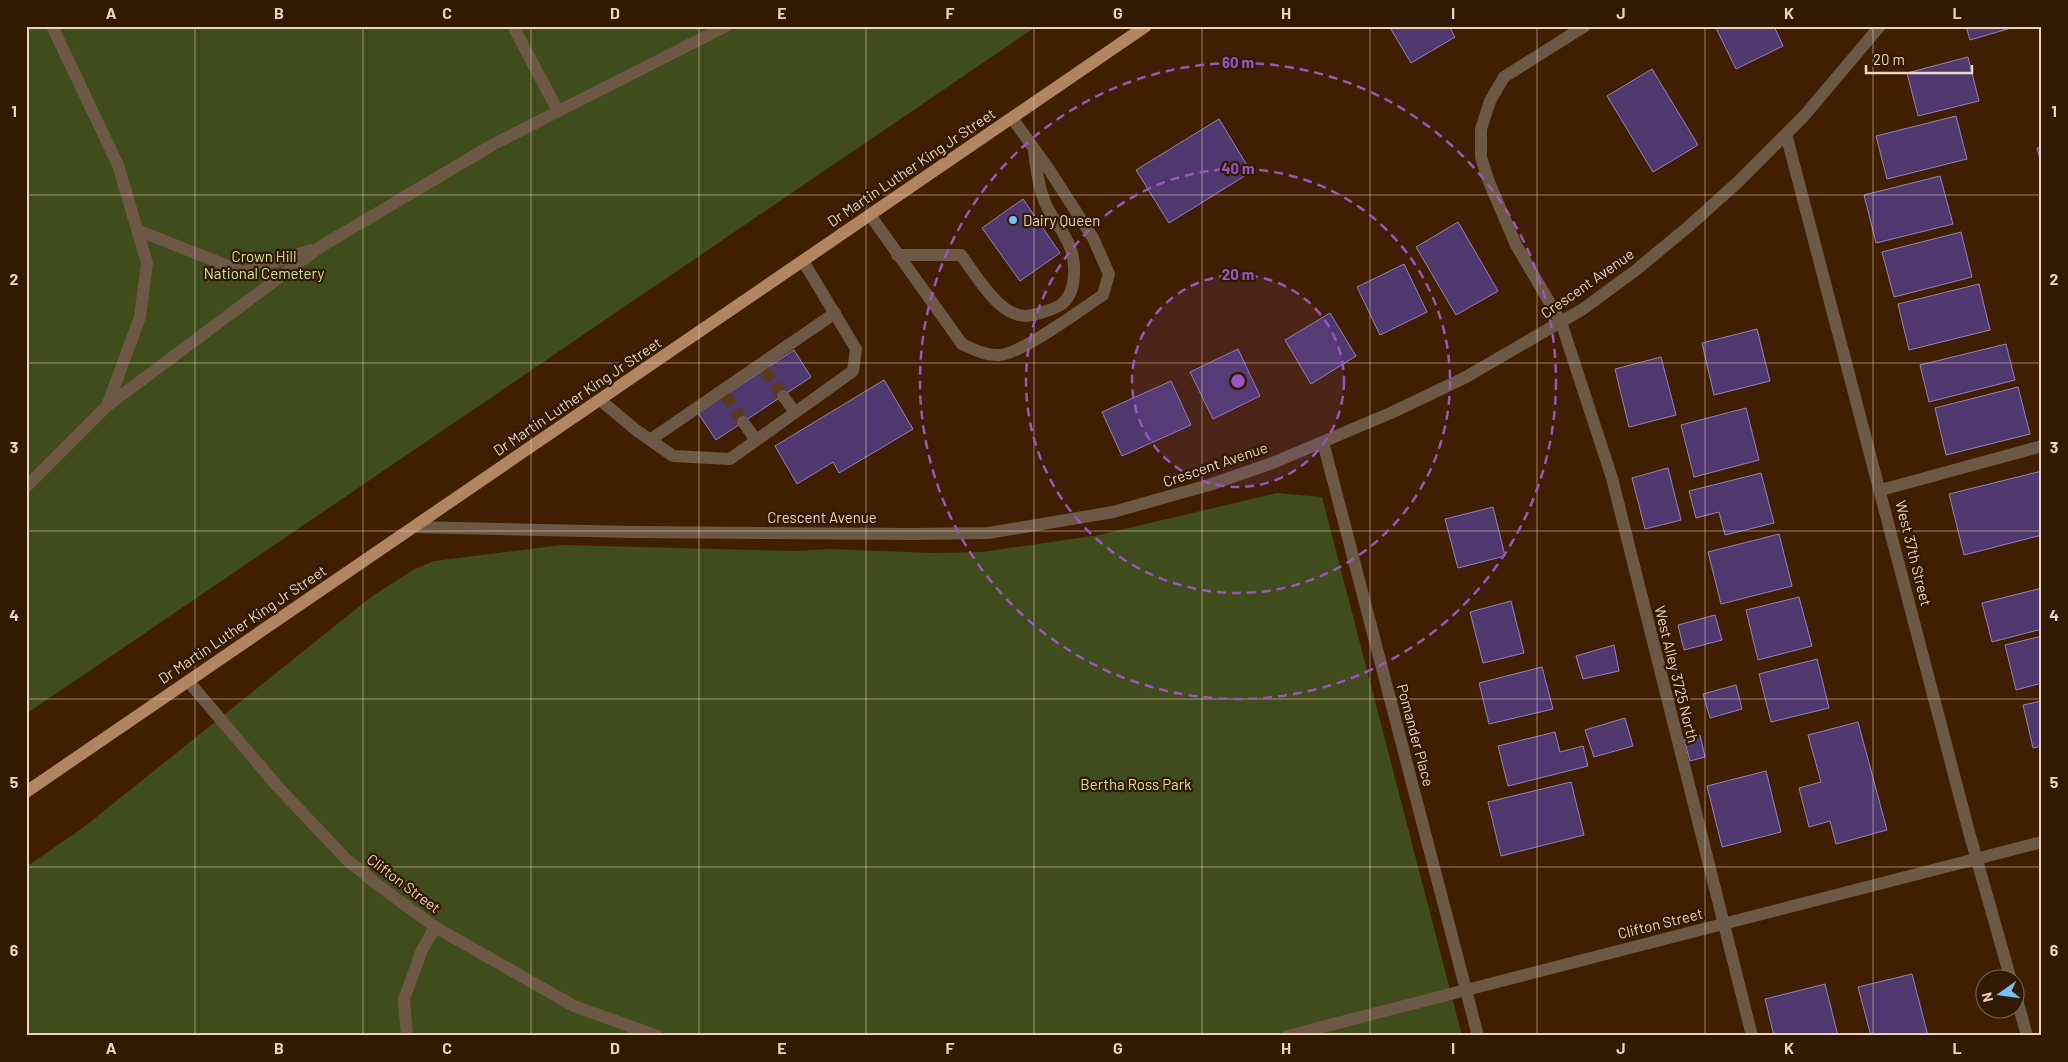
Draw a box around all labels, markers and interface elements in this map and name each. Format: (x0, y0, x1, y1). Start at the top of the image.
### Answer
text: A (106, 3, 117, 22)
text: B (274, 3, 284, 22)
text: C (442, 3, 452, 22)
text: D (610, 3, 620, 22)
text: E (777, 3, 787, 22)
text: F (946, 3, 955, 22)
text: G (1113, 3, 1123, 22)
text: H (1281, 3, 1291, 22)
text: I (1451, 3, 1455, 22)
text: J (1616, 3, 1626, 22)
text: K (1784, 3, 1794, 22)
text: L (1952, 3, 1962, 22)
scale bar (1866, 42, 1972, 74)
text: 20 m (1873, 50, 1905, 68)
text: 60 m (1222, 53, 1254, 71)
text: 1 (11, 101, 17, 120)
text: 1 (2051, 101, 2057, 120)
street label: Dr Martin Luther King Jr Street (824, 104, 998, 230)
text: 40 m (1221, 159, 1255, 177)
place label: Dairy Queen (1023, 211, 1100, 229)
marker: Dairy Queen (1007, 214, 1019, 226)
street label: Crescent Avenue (1537, 244, 1637, 322)
park label: Crown Hill National Cemetery (204, 247, 324, 282)
text: 20 m (1222, 265, 1254, 283)
text: 2 (10, 269, 19, 288)
text: 2 (2050, 269, 2059, 288)
street label: Dr Martin Luther King Jr Street (490, 333, 664, 459)
centre of rings (1229, 372, 1247, 390)
text: 3 (10, 437, 18, 456)
text: 3 (2050, 437, 2058, 456)
street label: Crescent Avenue (1160, 438, 1270, 490)
street label: West 37th Street (1892, 498, 1936, 608)
street label: Crescent Avenue (767, 508, 877, 526)
street label: Dr Martin Luther King Jr Street (155, 561, 329, 687)
street label: West Alley 3725 North (1651, 604, 1703, 744)
text: 4 (9, 605, 19, 624)
text: 4 (2049, 605, 2059, 624)
street label: Pomander Place (1394, 682, 1438, 788)
text: 5 (10, 772, 19, 791)
text: 5 (2050, 772, 2059, 791)
park label: Bertha Ross Park (1080, 775, 1192, 793)
street label: Clifton Street (364, 850, 444, 916)
street label: Clifton Street (1616, 904, 1704, 942)
text: 6 (10, 940, 19, 959)
text: 6 (2050, 940, 2059, 959)
north arrow (1976, 970, 2026, 1020)
text: N (1978, 991, 1996, 1004)
text: A (106, 1038, 117, 1057)
text: B (274, 1038, 284, 1057)
text: C (442, 1038, 452, 1057)
text: D (610, 1038, 620, 1057)
text: E (777, 1038, 787, 1057)
text: F (946, 1038, 955, 1057)
text: G (1113, 1038, 1123, 1057)
text: H (1281, 1038, 1291, 1057)
text: I (1451, 1038, 1455, 1057)
text: J (1616, 1038, 1626, 1057)
text: K (1784, 1038, 1794, 1057)
text: L (1952, 1038, 1962, 1057)

